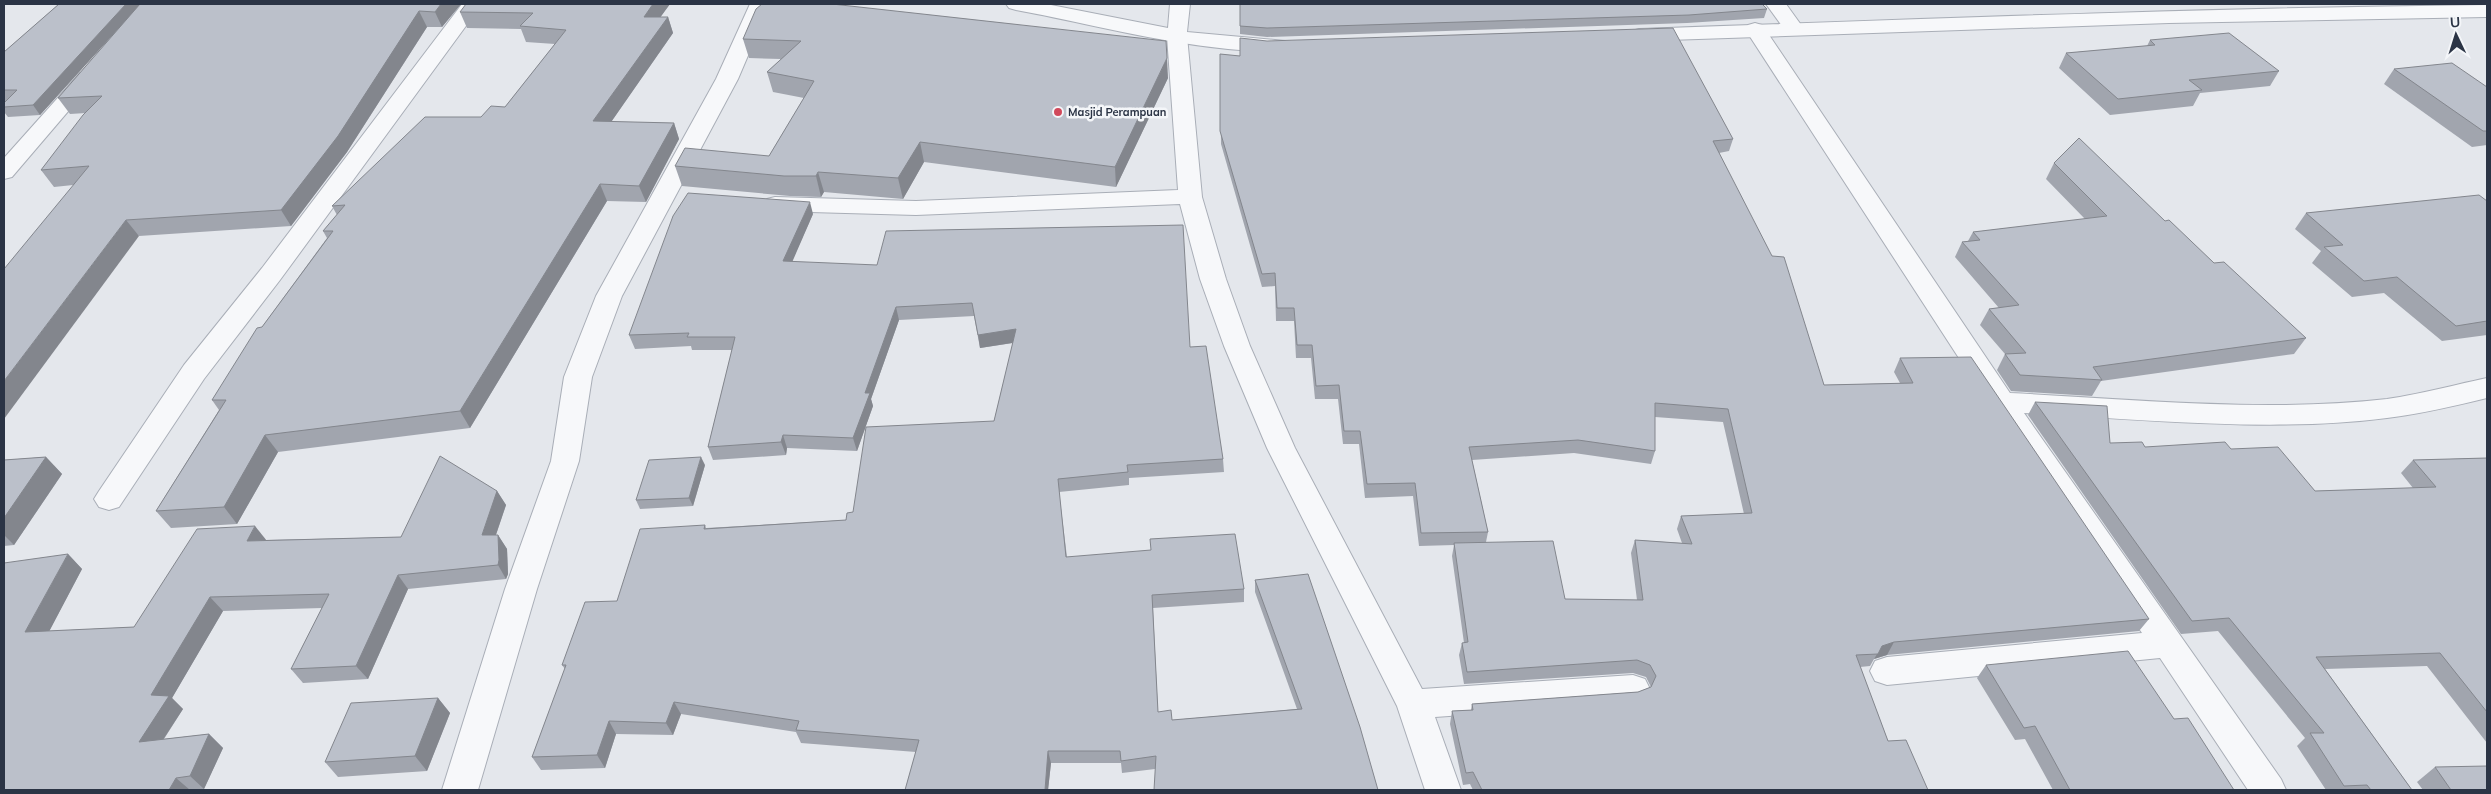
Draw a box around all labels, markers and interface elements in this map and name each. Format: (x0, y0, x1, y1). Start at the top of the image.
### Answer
north arrow (2431, 10, 2481, 60)
text: U (2449, 13, 2461, 31)
place label: Masjid Perampuan (1068, 105, 1166, 119)
marker: Masjid Perampuan (1052, 106, 1064, 118)

